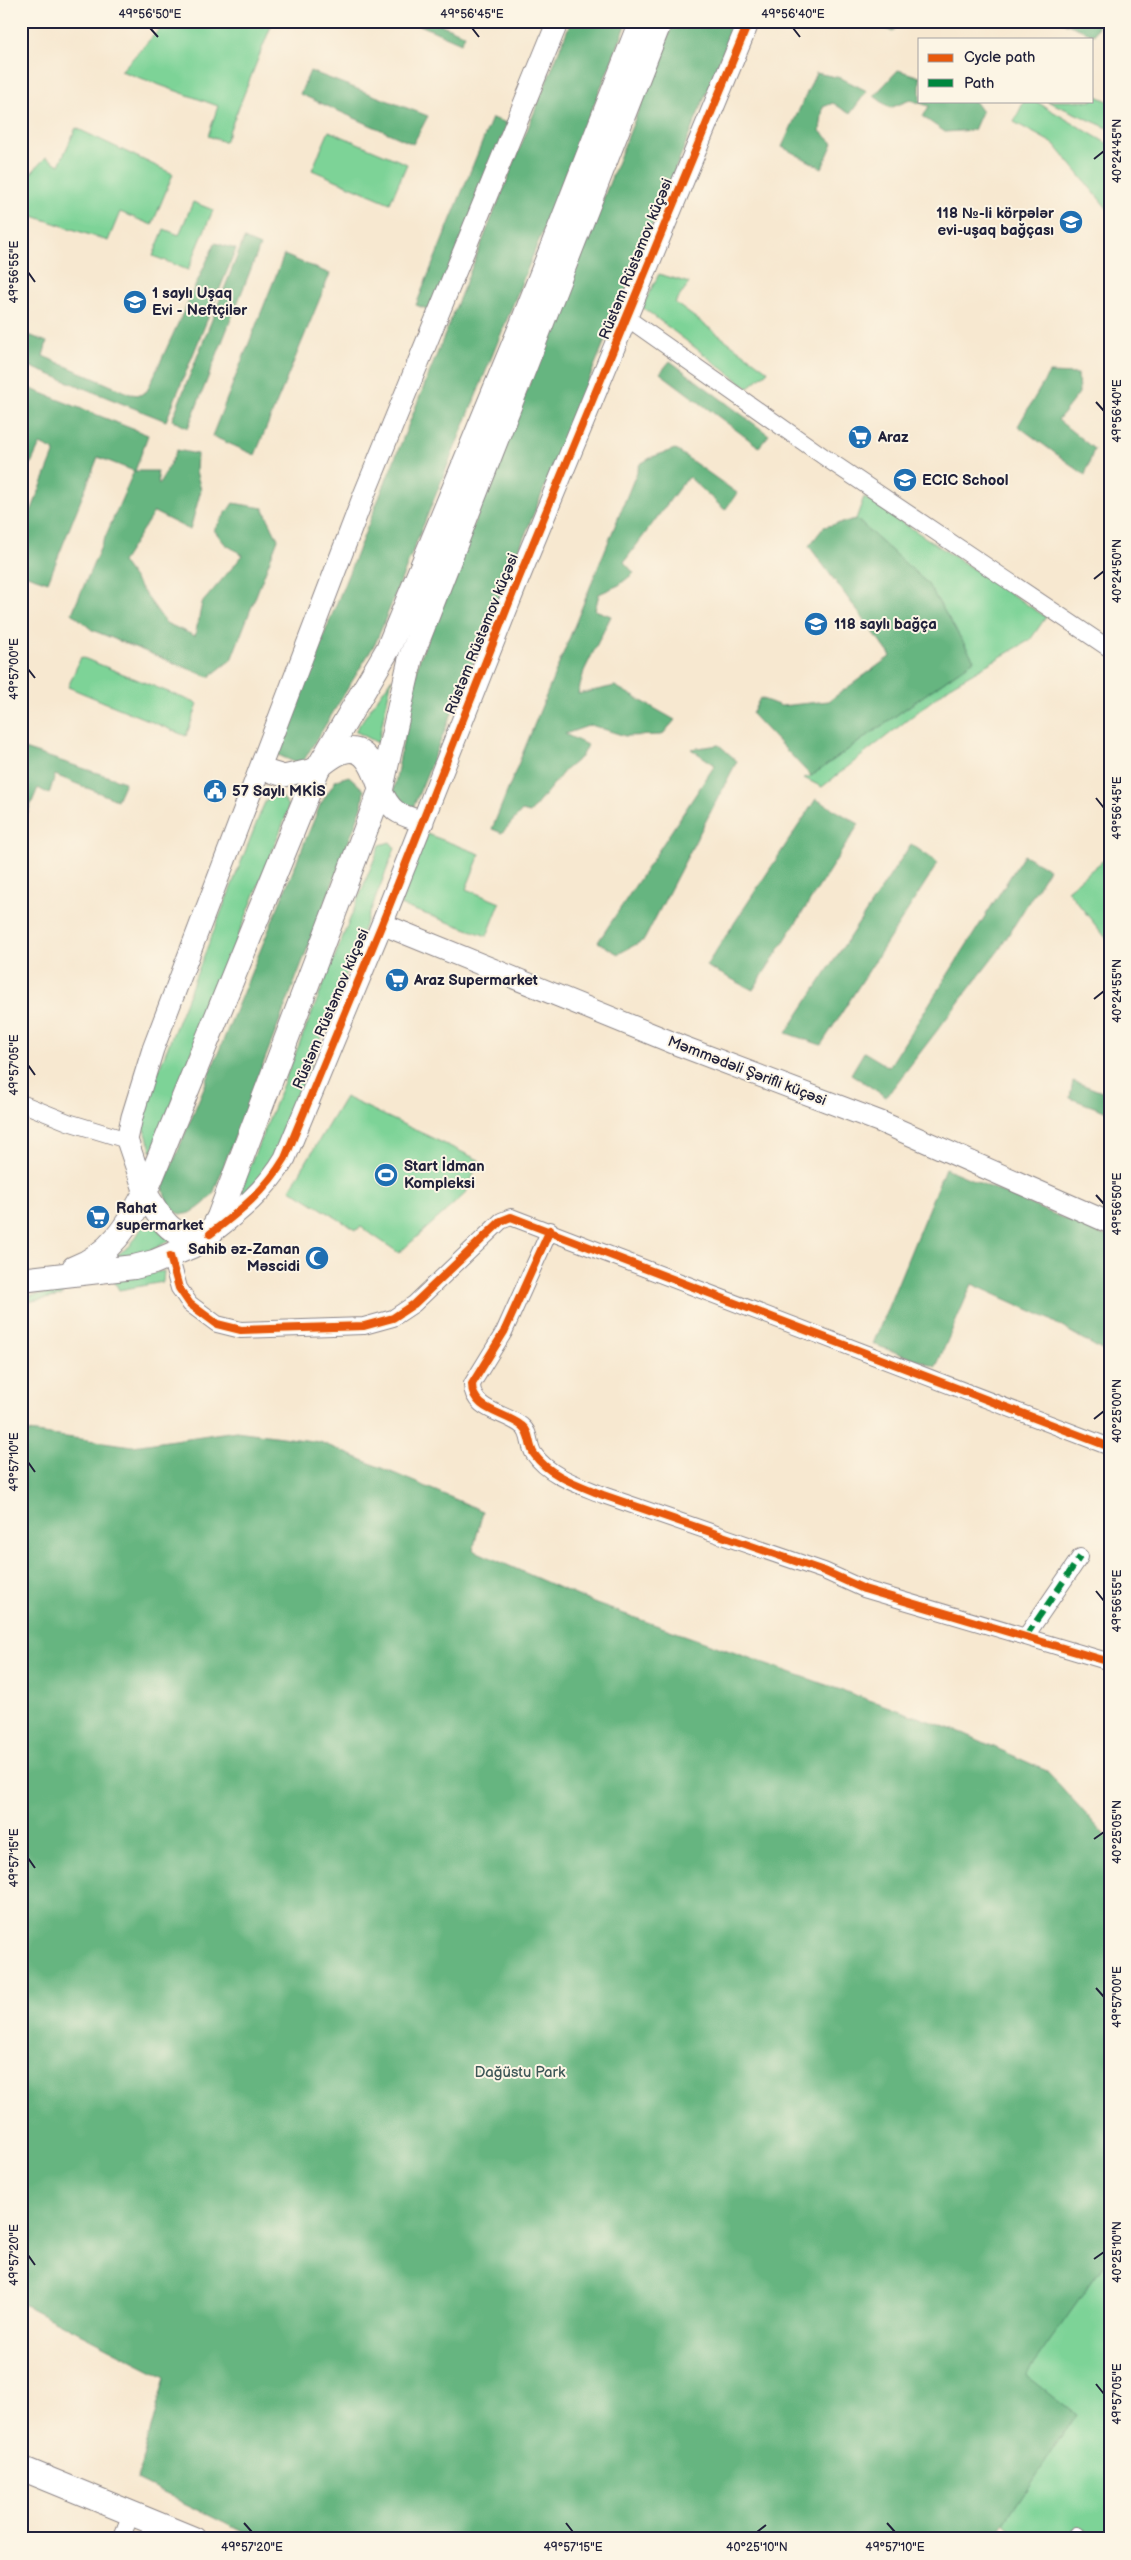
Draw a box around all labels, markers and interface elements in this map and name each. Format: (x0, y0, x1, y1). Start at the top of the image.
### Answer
text: 49°56'50"E (118, 7, 182, 22)
text: 49°56'45"E (440, 7, 504, 22)
text: 49°56'40"E (761, 7, 825, 22)
legend (918, 38, 1094, 102)
text: Cycle path (964, 48, 1035, 67)
text: Path (964, 74, 994, 93)
text: 40°24'45"N (1110, 119, 1125, 183)
street label: Rüstəm Rüstəmov küçəsi (595, 176, 677, 342)
place label: 118 №-li körpələr evi-uşaq bağçası (936, 204, 1055, 240)
school or university icon: 118 №-li körpələr evi-uşaq bağçası (1058, 209, 1084, 235)
text: 49°56'55"E (7, 241, 22, 303)
place label: 1 saylı Uşaq Evi - Neftçilər (152, 284, 248, 320)
school or university icon: 1 saylı Uşaq Evi - Neftçilər (122, 289, 148, 315)
text: 49°56'40"E (1110, 379, 1125, 443)
supermarket icon: Araz (847, 424, 873, 450)
place label: Araz (877, 428, 909, 447)
school or university icon: ECIC School (892, 467, 918, 493)
place label: ECIC School (922, 471, 1009, 490)
text: 40°24'50"N (1110, 539, 1125, 603)
street label: Rüstəm Rüstəmov küçəsi (441, 551, 523, 717)
school or university icon: 118 saylı bağça (803, 611, 829, 637)
place label: 118 saylı bağça (834, 615, 937, 634)
text: 49°57'00"E (7, 638, 22, 700)
text: 49°56'45"E (1110, 776, 1125, 840)
public building icon: 57 Saylı MKİS (202, 778, 228, 804)
place label: 57 Saylı MKİS (232, 781, 326, 801)
street label: Rüstəm Rüstəmov küçəsi (289, 926, 373, 1092)
text: 40°24'55"N (1110, 959, 1125, 1023)
supermarket icon: Araz Supermarket (384, 967, 410, 993)
place label: Araz Supermarket (413, 971, 538, 990)
street label: Məmmədəli Şərifli küçəsi (665, 1032, 829, 1110)
text: 49°57'05"E (7, 1034, 22, 1096)
place label: Start İdman Kompleksi (404, 1156, 485, 1193)
sports icon: Start İdman Kompleksi (373, 1162, 399, 1188)
text: 49°56'50"E (1110, 1172, 1125, 1236)
place label: Rahat supermarket (116, 1199, 204, 1235)
supermarket icon: Rahat supermarket (85, 1204, 111, 1230)
place label: Sahib əz-Zaman Məscidi (188, 1240, 300, 1276)
mosque icon: Sahib əz-Zaman Məscidi (304, 1245, 330, 1271)
text: 40°25'00"N (1110, 1379, 1125, 1443)
text: 49°57'10"E (7, 1432, 22, 1492)
text: 49°56'55"E (1110, 1570, 1125, 1632)
text: 40°25'05"N (1110, 1800, 1125, 1864)
text: 49°57'15"E (7, 1828, 22, 1888)
text: 49°57'00"E (1110, 1966, 1125, 2028)
park label: Dağüstu Park (475, 2063, 566, 2082)
text: 40°25'10"N (1110, 2221, 1125, 2283)
text: 49°57'20"E (7, 2224, 22, 2286)
text: 49°57'05"E (1110, 2363, 1125, 2425)
text: 49°57'20"E (221, 2540, 283, 2555)
text: 49°57'15"E (543, 2540, 603, 2555)
text: 40°25'10"N (726, 2540, 788, 2555)
text: 49°57'10"E (865, 2540, 925, 2555)

